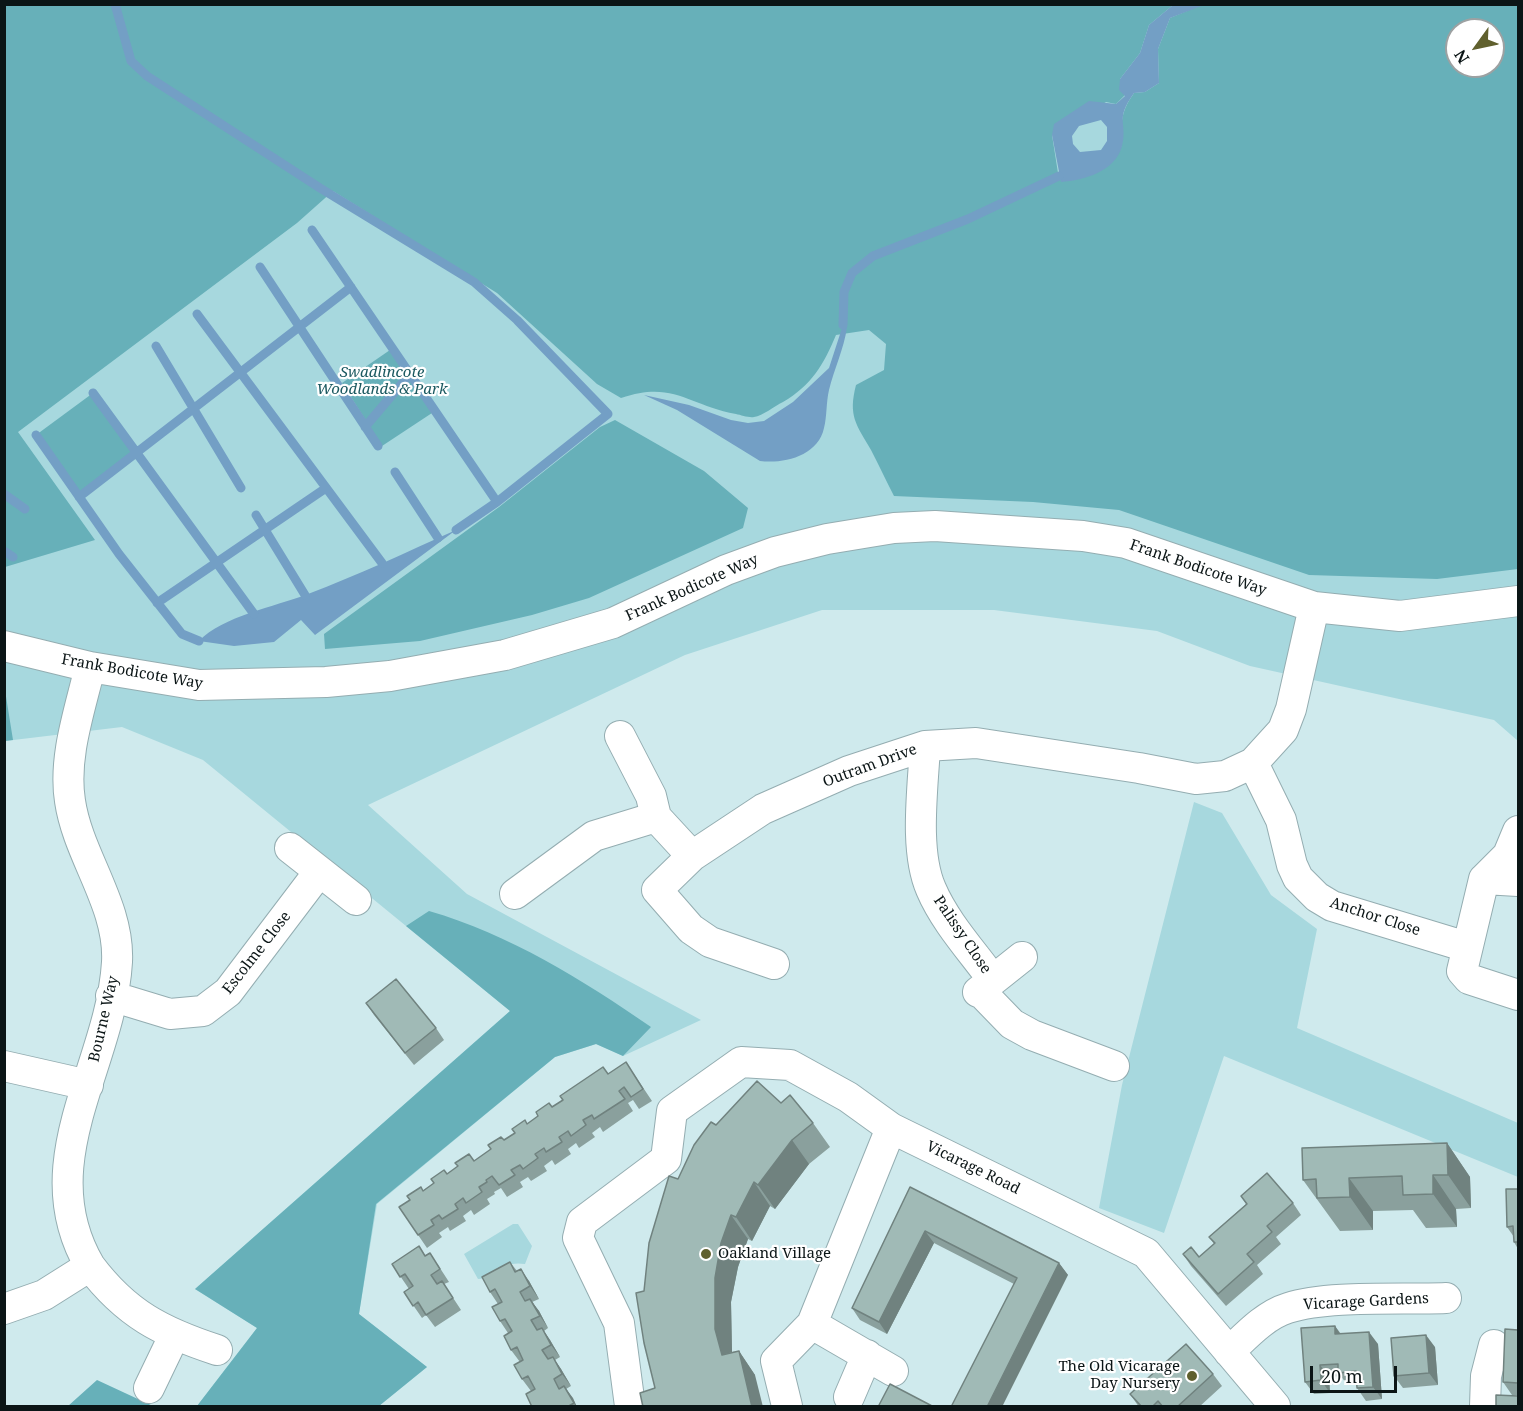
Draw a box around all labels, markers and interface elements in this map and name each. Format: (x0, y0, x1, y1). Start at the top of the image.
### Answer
north arrow (1445, 18, 1505, 78)
text: N (1449, 45, 1474, 68)
park label: Swadlincote Woodlands & Park (316, 364, 448, 399)
street label: Frank Bodicote Way (1127, 536, 1269, 600)
street label: Frank Bodicote Way (623, 551, 761, 625)
street label: Frank Bodicote Way (60, 651, 204, 693)
street label: Outram Drive (821, 741, 919, 791)
street label: Palissy Close (929, 893, 995, 977)
street label: Anchor Close (1327, 894, 1423, 940)
street label: Escolme Close (219, 908, 295, 998)
street label: Bourne Way (85, 974, 123, 1064)
street label: Vicarage Road (923, 1138, 1023, 1198)
place label: Oakland Village (718, 1245, 831, 1263)
marker: Oakland Village (699, 1247, 713, 1261)
street label: Vicarage Gardens (1303, 1290, 1429, 1314)
scale bar (1313, 1354, 1400, 1392)
place label: The Old Vicarage Day Nursery (1058, 1358, 1180, 1393)
text: 20 m (1321, 1364, 1363, 1388)
marker: The Old Vicarage Day Nursery (1185, 1369, 1199, 1383)

